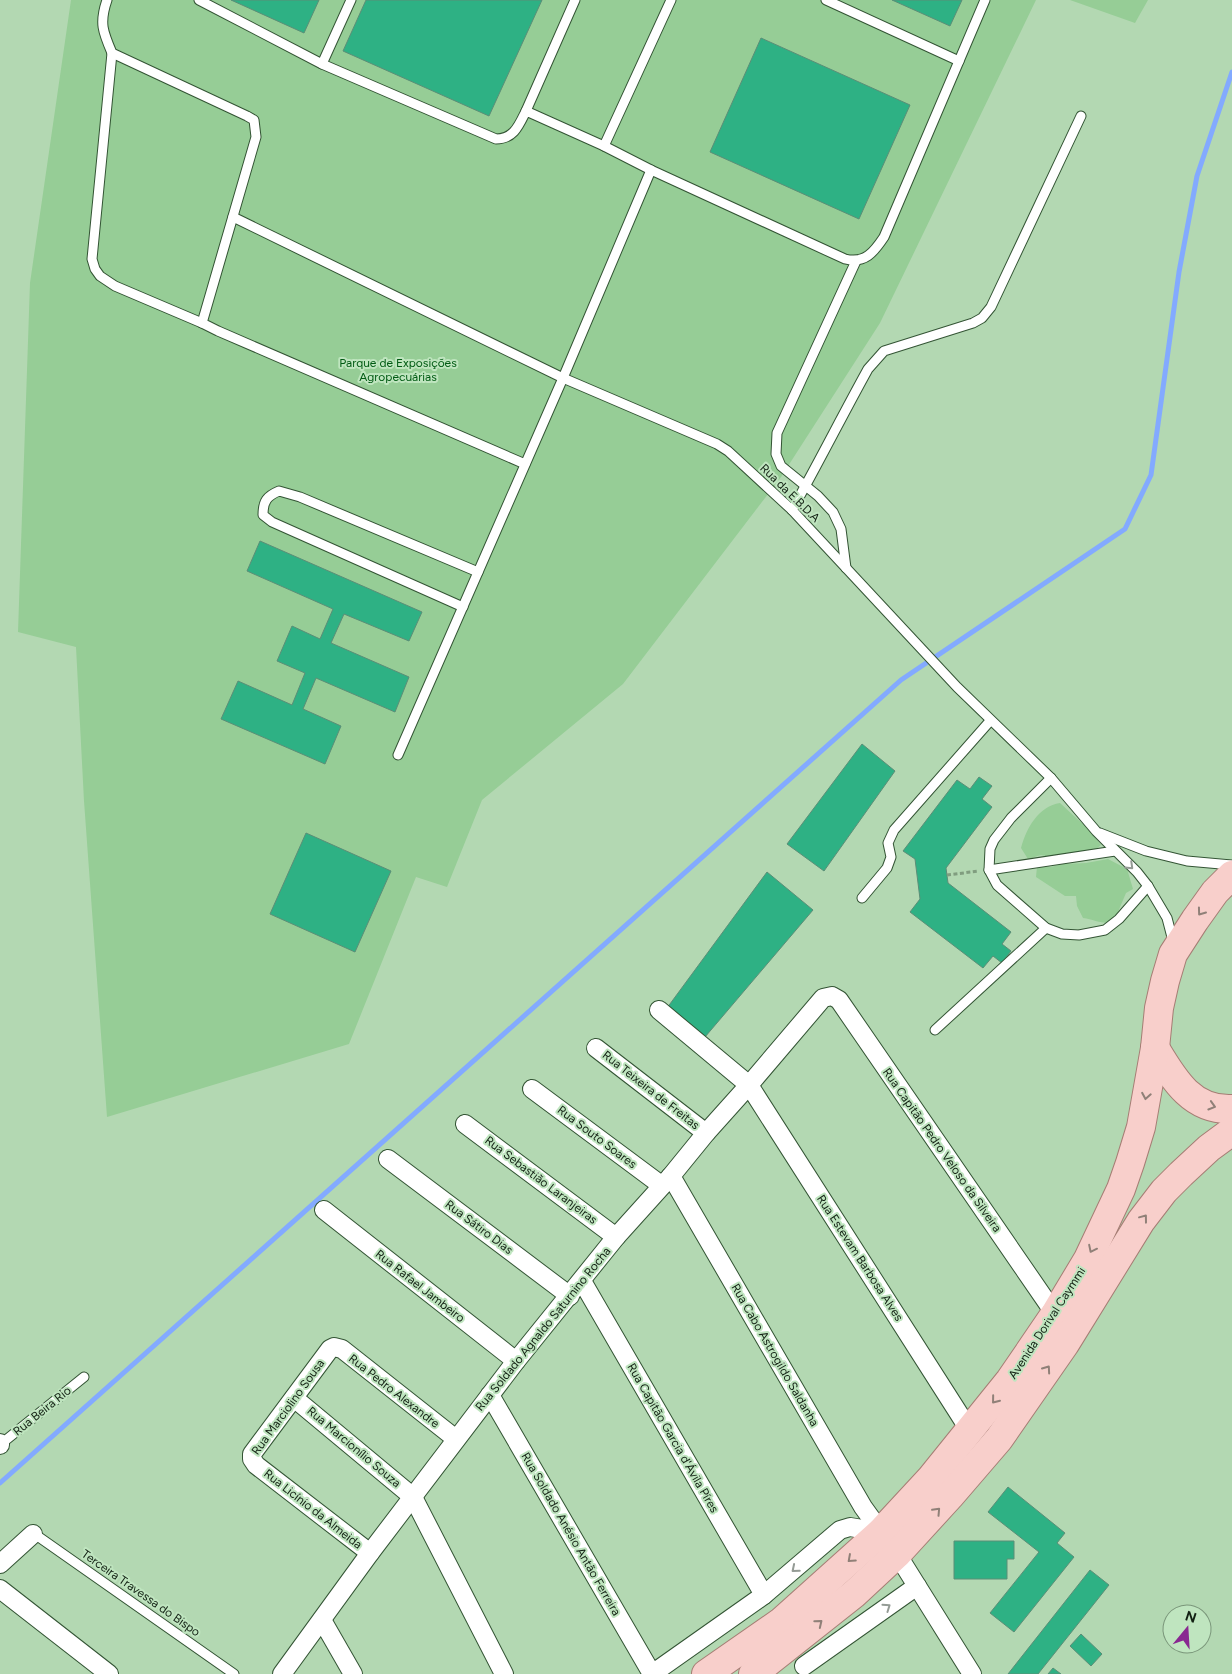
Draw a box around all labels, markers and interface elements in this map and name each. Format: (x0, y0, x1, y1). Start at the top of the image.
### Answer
park label: Parque de Exposições Agropecuárias (339, 356, 457, 384)
street label: Rua da E.B.D.A (757, 461, 823, 525)
one-way arrow (1124, 860, 1133, 869)
one-way arrow (1198, 906, 1206, 915)
street label: Rua Teixeira de Freitas (600, 1048, 703, 1132)
street label: Rua Capitão Pedro Veloso da Silveira (880, 1065, 1004, 1235)
one-way arrow (1142, 1092, 1152, 1101)
one-way arrow (1207, 1100, 1215, 1110)
street label: Rua Souto Soares (555, 1103, 640, 1172)
street label: Rua Sebastião Laranjeiras (482, 1133, 600, 1227)
street label: Rua Estevam Barbosa Alves (814, 1192, 906, 1324)
street label: Rua Sátiro Dias (443, 1197, 516, 1257)
one-way arrow (1138, 1214, 1147, 1224)
street label: Rua Soldado Agnaldo Saturnino Rocha (473, 1244, 613, 1414)
one-way arrow (1088, 1244, 1099, 1253)
street label: Rua Rafael Jambeiro (373, 1247, 467, 1325)
street label: Avenida Dorival Caymmi (1006, 1265, 1088, 1381)
street label: Rua Cabo Astrogildo Saldanha (728, 1281, 822, 1429)
street label: Rua Pedro Alexandre (346, 1351, 442, 1431)
street label: Rua Marciolino Sousa (249, 1357, 327, 1457)
street label: Rua Capitão Garcia d'Ávila Píres (624, 1361, 722, 1516)
one-way arrow (1041, 1366, 1050, 1375)
street label: Rua Beira Rio (10, 1383, 74, 1439)
one-way arrow (991, 1394, 1000, 1403)
street label: Rua Marcionílio Souza (304, 1404, 404, 1490)
street label: Rua Soldado Anésio Antão Ferreira (518, 1450, 624, 1618)
street label: Rua Licínio da Almeida (261, 1466, 365, 1552)
one-way arrow (931, 1508, 940, 1517)
street label: Terceira Travessa do Bispo (79, 1547, 203, 1639)
one-way arrow (848, 1553, 857, 1562)
one-way arrow (792, 1563, 801, 1571)
one-way arrow (881, 1604, 891, 1613)
north arrow (1162, 1604, 1212, 1654)
text: N (1183, 1607, 1199, 1627)
one-way arrow (813, 1620, 822, 1628)

